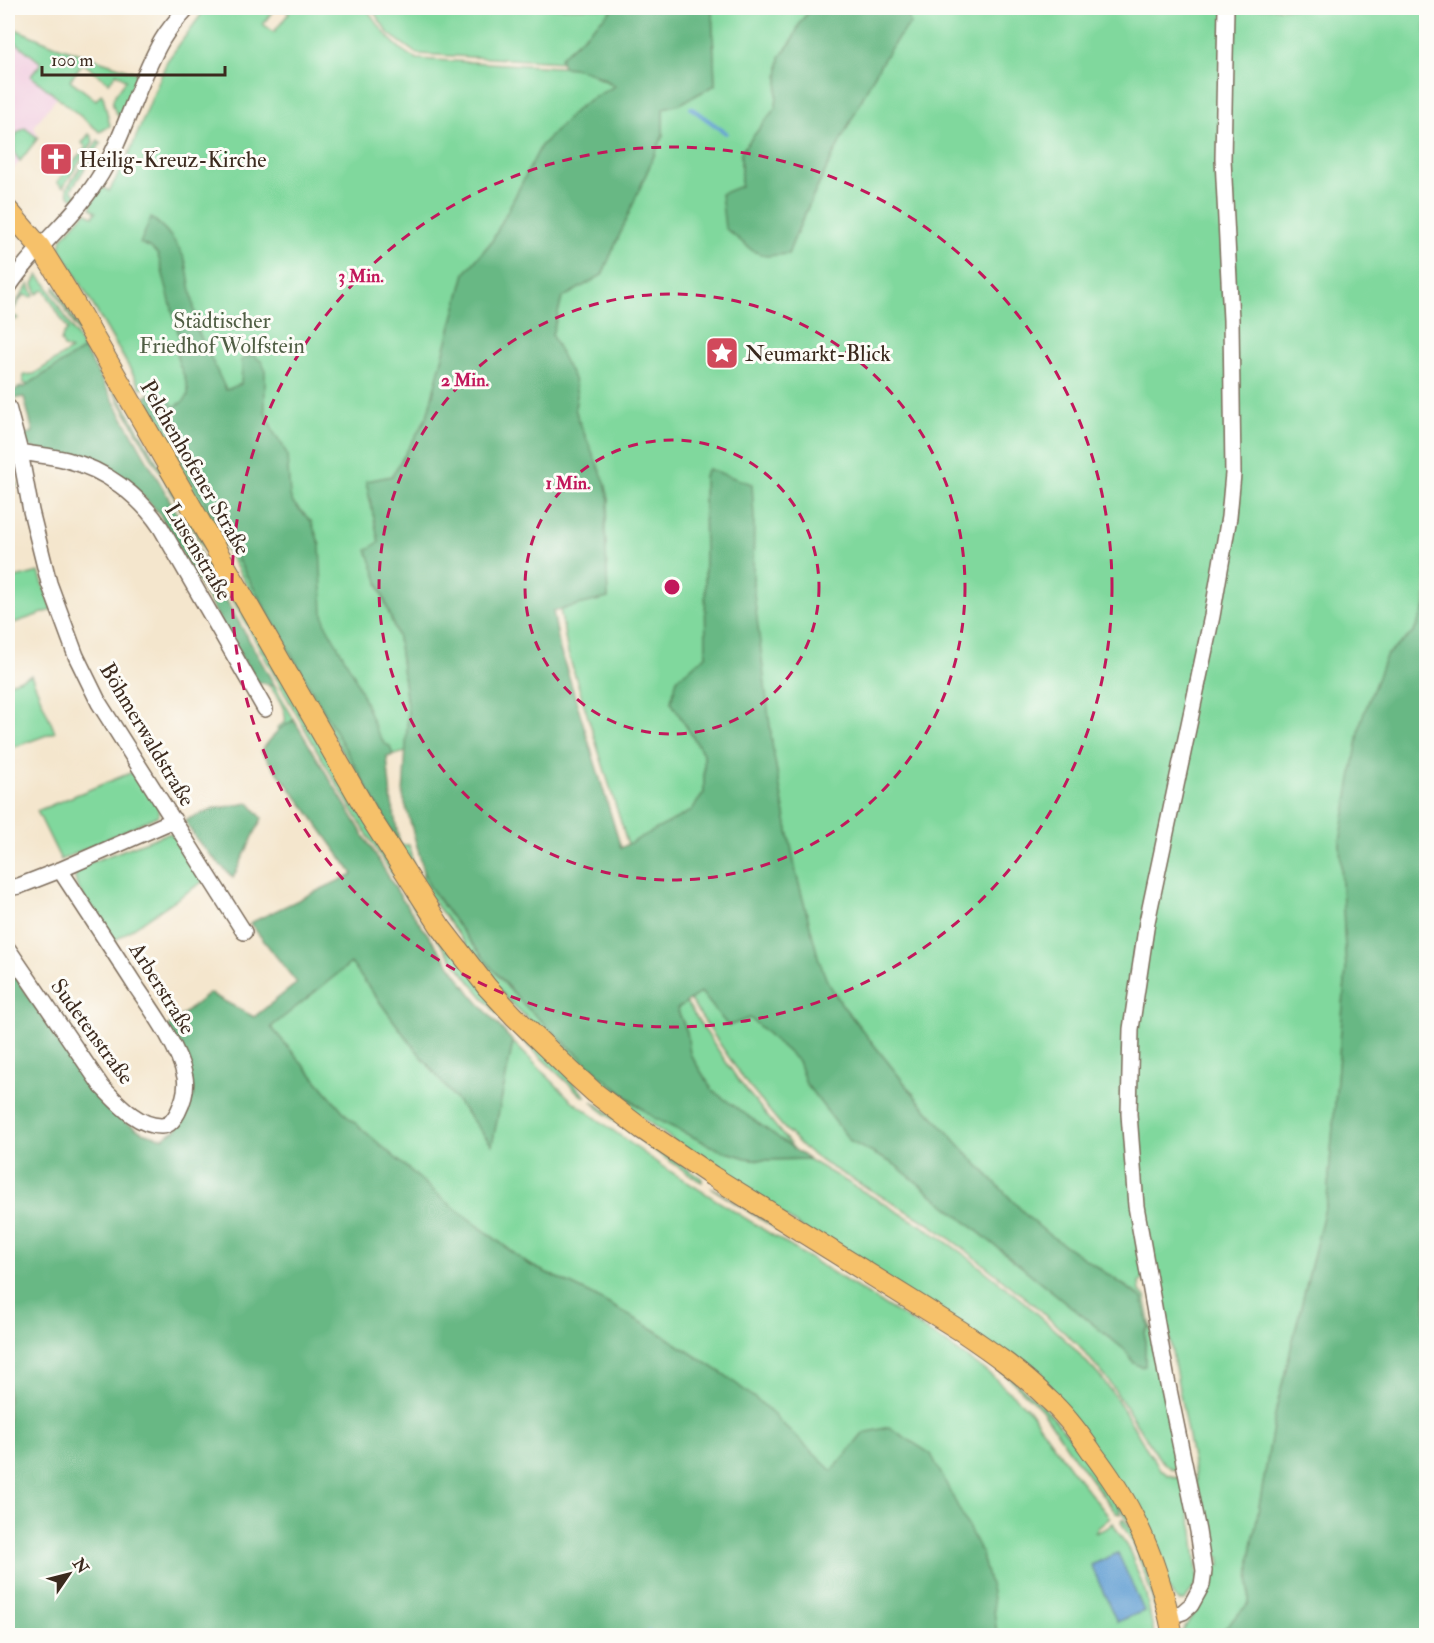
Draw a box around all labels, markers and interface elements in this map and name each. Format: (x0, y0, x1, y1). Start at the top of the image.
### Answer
scale bar (42, 39, 225, 77)
text: 100 m (51, 49, 94, 72)
church icon: Heilig-Kreuz-Kirche (38, 141, 74, 177)
place label: Heilig-Kreuz-Kirche (79, 146, 266, 174)
text: 3 Min. (338, 265, 384, 288)
park label: Städtischer Friedhof Wolfstein (139, 307, 305, 360)
place icon: Neumarkt-Blick (704, 335, 740, 371)
place label: Neumarkt-Blick (745, 340, 891, 368)
text: 2 Min. (441, 369, 489, 392)
street label: Pelchenhofener Straße (134, 375, 257, 560)
text: 1 Min. (545, 472, 591, 495)
street label: Lusenstraße (158, 498, 238, 605)
centre of rings (662, 577, 682, 597)
street label: Böhmerwaldstraße (93, 658, 201, 811)
street label: Arberstraße (122, 936, 201, 1040)
street label: Sudetenstraße (44, 973, 140, 1090)
north arrow (39, 1544, 99, 1604)
text: N (68, 1554, 93, 1578)

